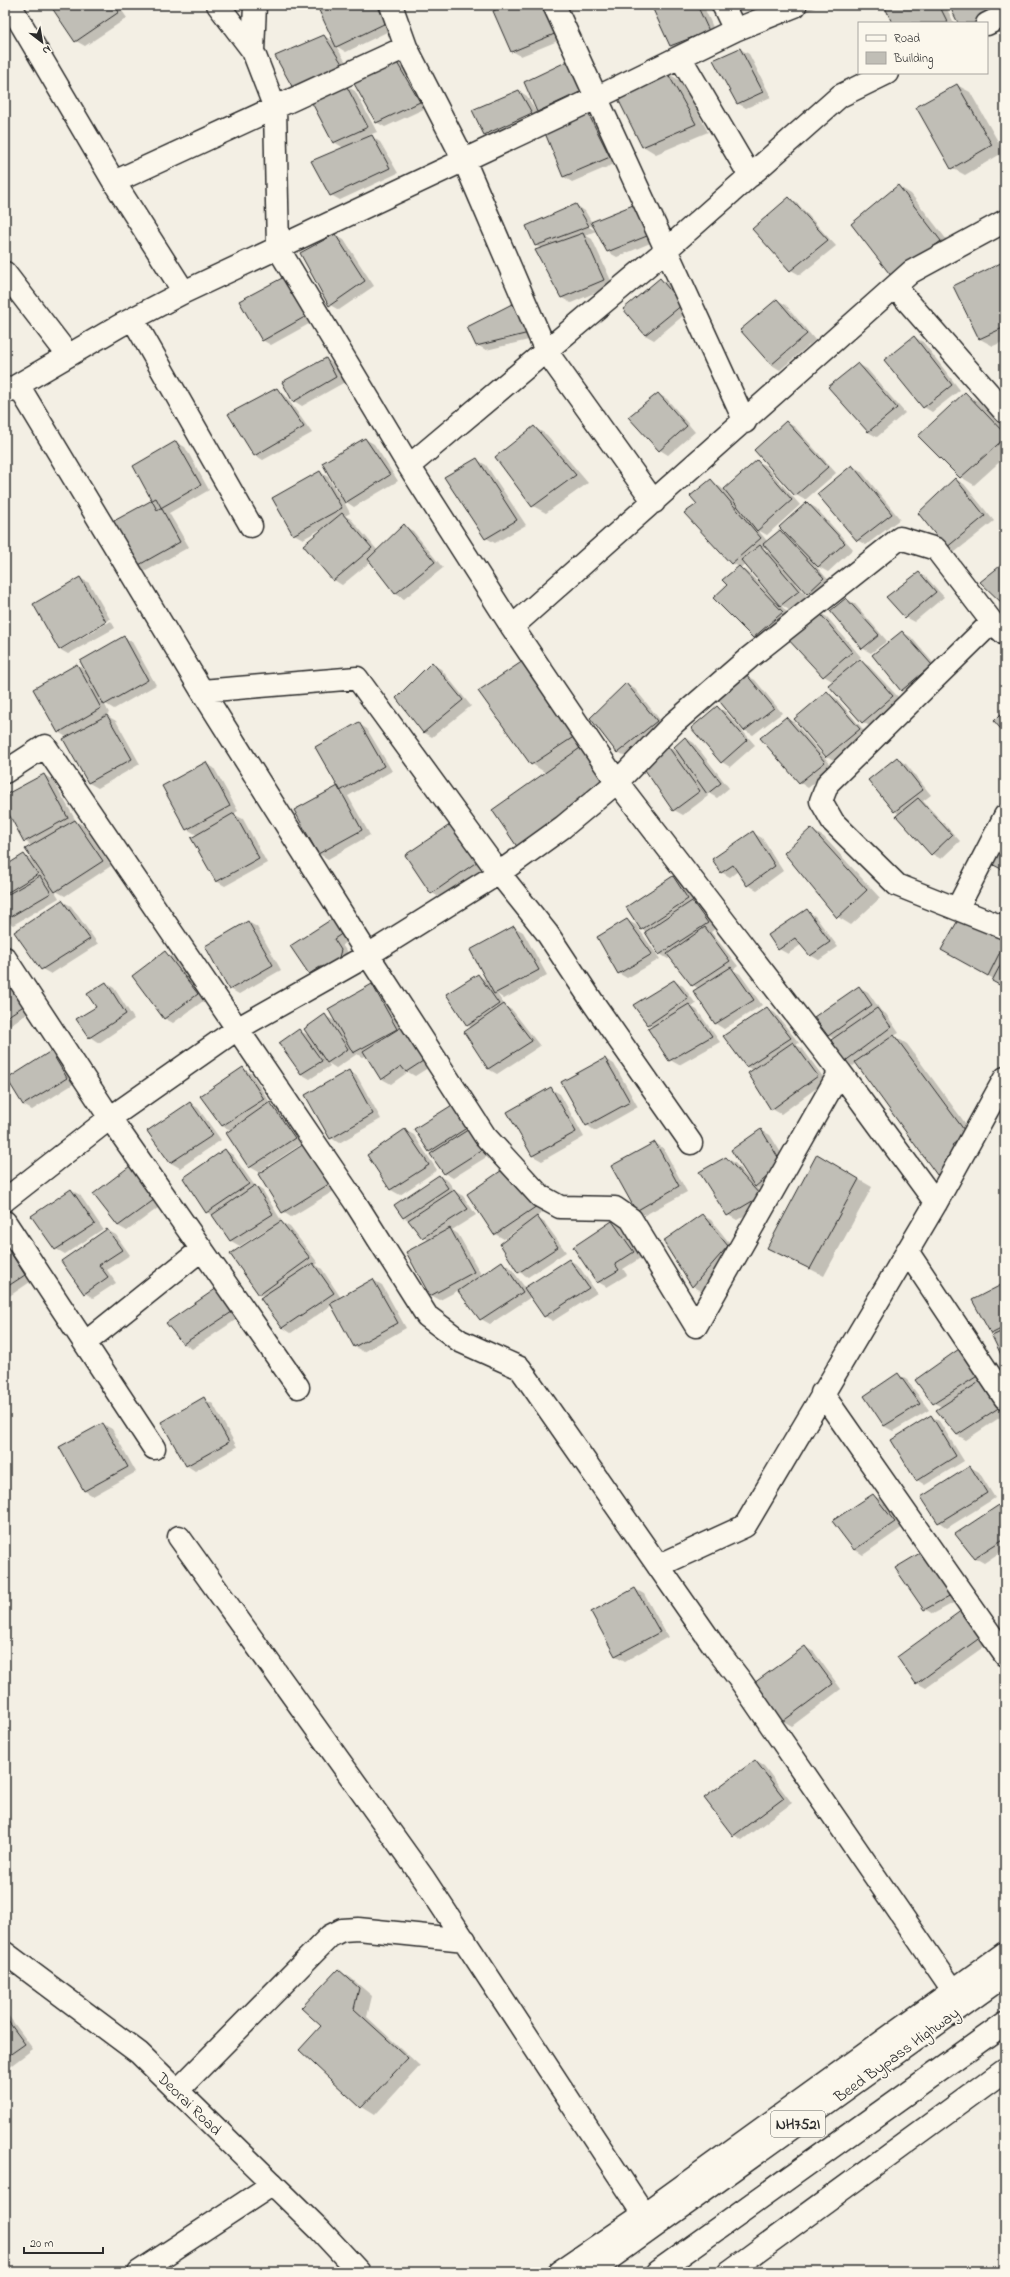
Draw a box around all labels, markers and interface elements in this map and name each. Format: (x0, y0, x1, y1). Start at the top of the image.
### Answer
north arrow (22, 22, 62, 62)
legend (858, 22, 988, 74)
text: Road (894, 30, 920, 48)
text: N (39, 41, 54, 58)
text: Building (893, 50, 933, 69)
street label: Beed Bypass Highway (829, 2002, 965, 2110)
street label: Deorai Road (150, 2066, 227, 2142)
road number: NH752I (771, 2111, 825, 2137)
scale bar (24, 2229, 103, 2255)
text: 20 m (30, 2235, 53, 2253)

